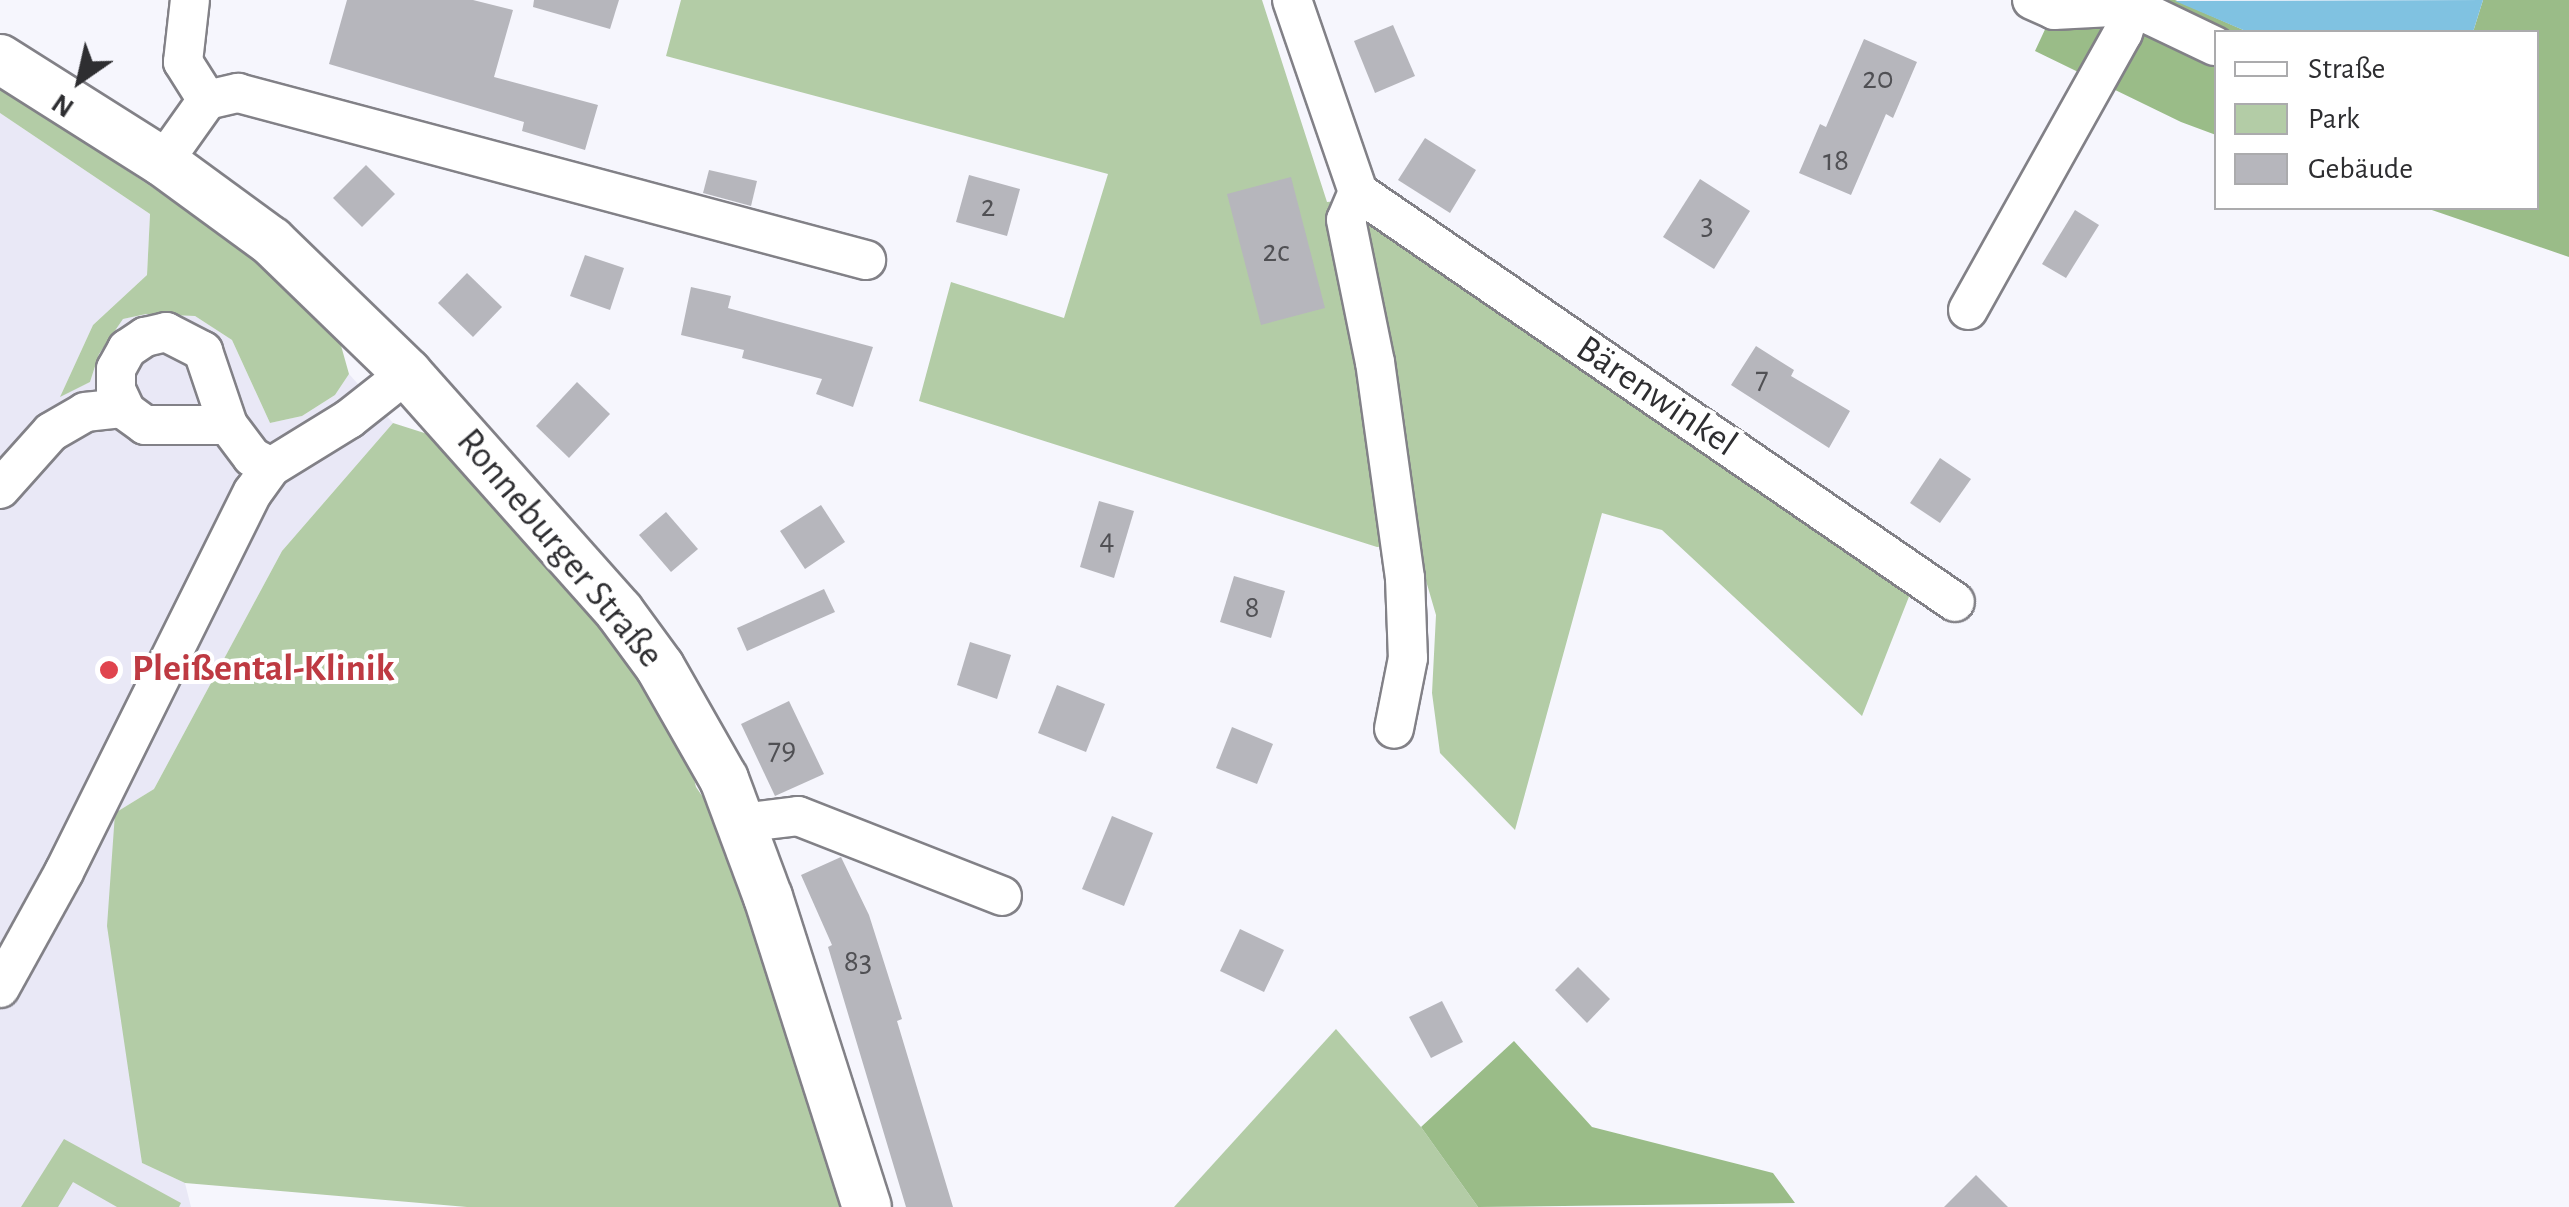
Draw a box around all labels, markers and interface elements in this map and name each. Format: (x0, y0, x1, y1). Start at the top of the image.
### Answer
north arrow (30, 30, 130, 130)
legend (2214, 30, 2539, 210)
text: Straße (2308, 54, 2385, 84)
house number: 20 (1862, 59, 1894, 97)
text: N (47, 88, 79, 122)
text: Park (2308, 104, 2360, 134)
house number: 18 (1823, 141, 1849, 179)
text: Gebäude (2308, 154, 2413, 184)
house number: 2 (981, 187, 995, 225)
house number: 3 (1700, 205, 1714, 243)
house number: 2c (1263, 232, 1289, 270)
street label: Bärenwinkel (1567, 327, 1745, 467)
house number: 7 (1755, 359, 1769, 397)
street label: Ronneburger Straße (446, 420, 672, 678)
house number: 4 (1099, 520, 1115, 558)
house number: 8 (1244, 588, 1260, 626)
place label: Pleißental-Klinik (132, 647, 394, 693)
marker: Pleißental-Klinik (96, 657, 122, 683)
house number: 79 (768, 730, 796, 768)
house number: 83 (844, 942, 872, 980)

